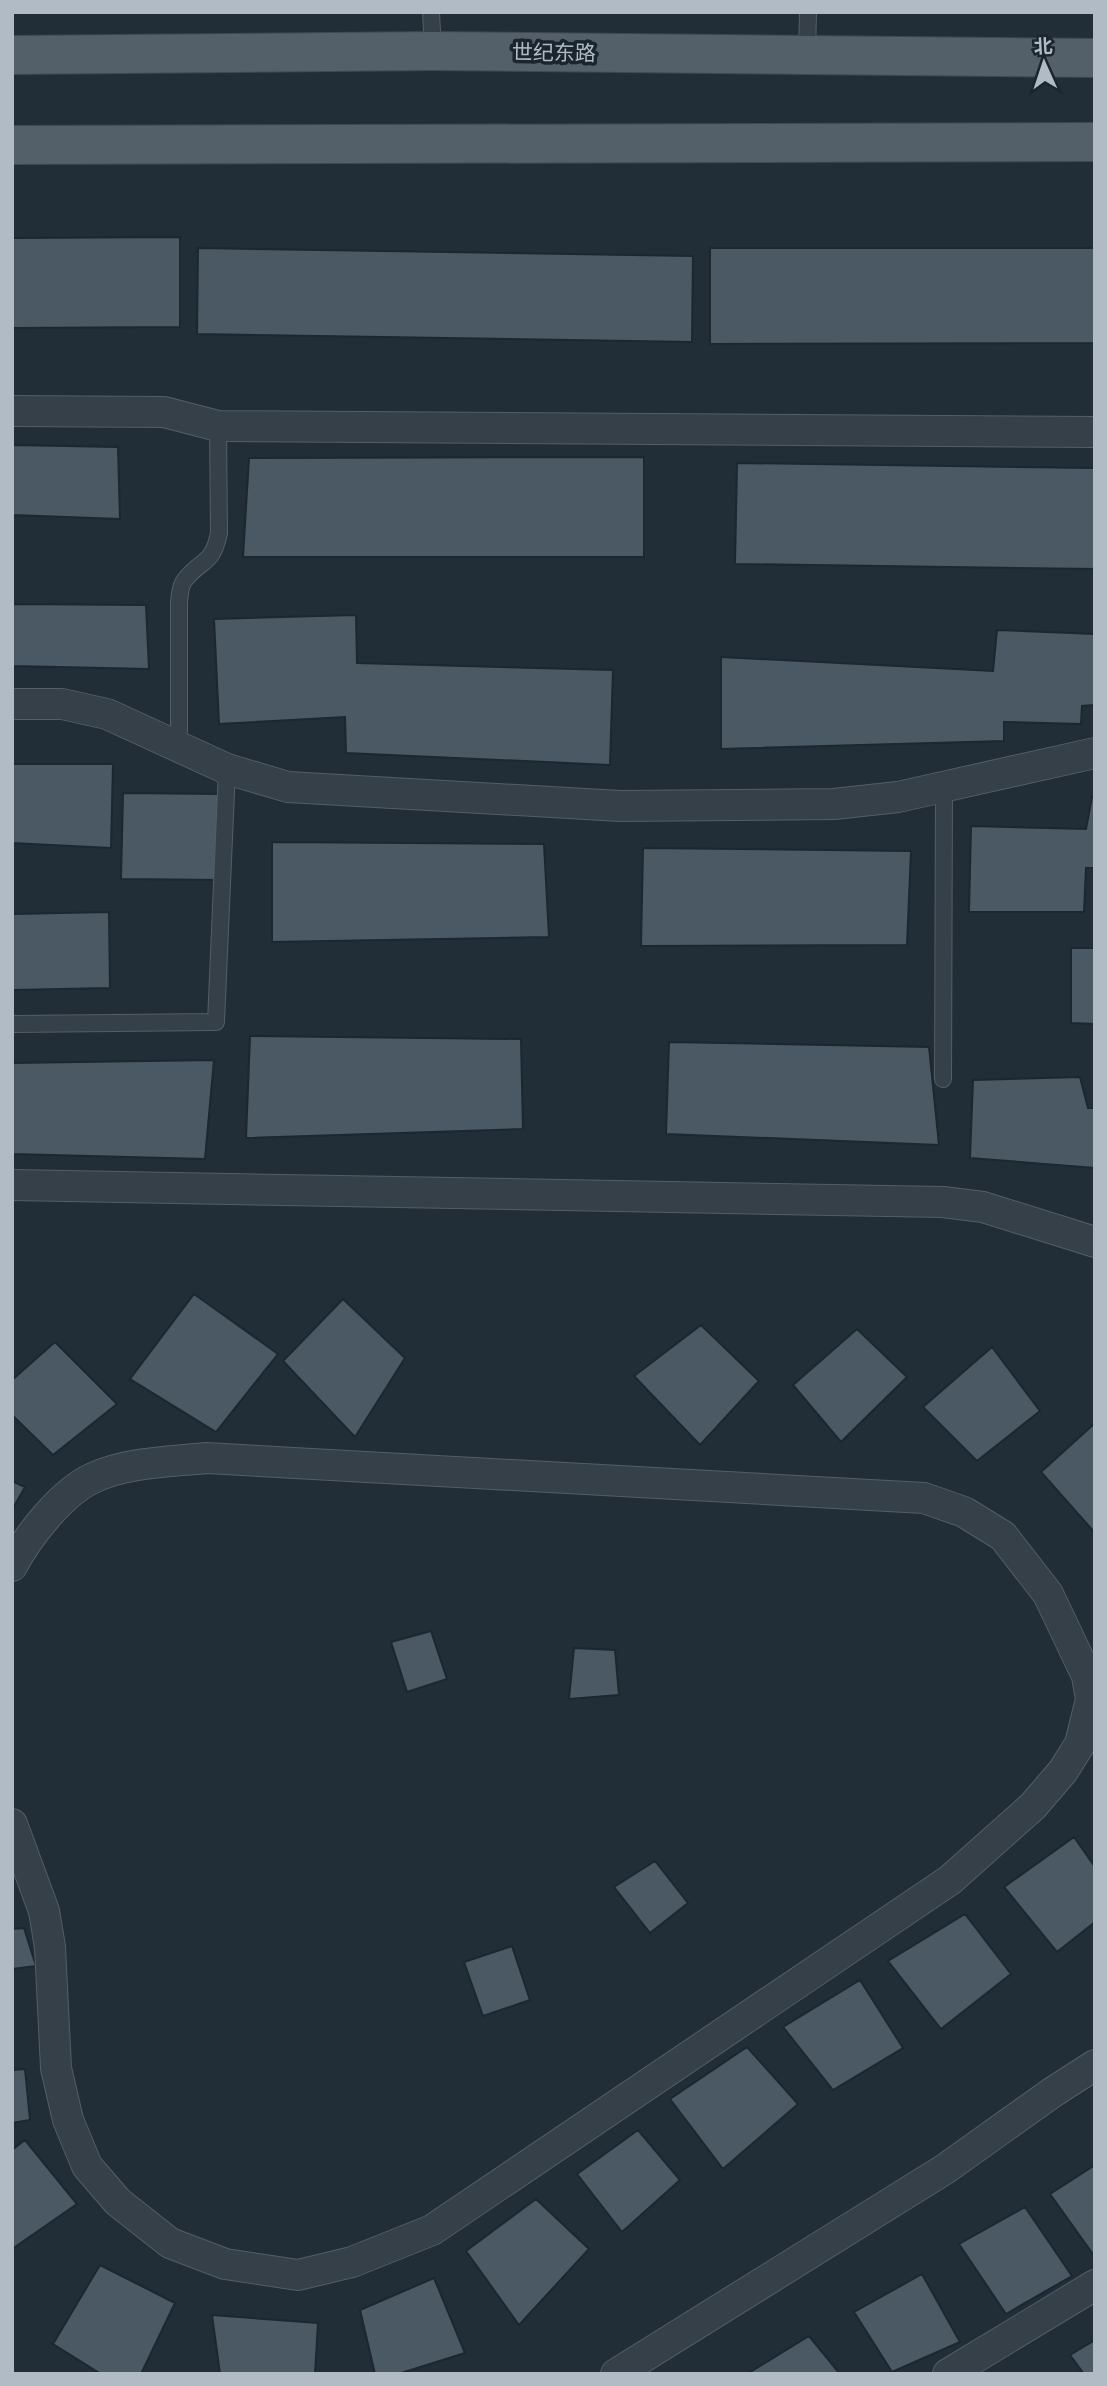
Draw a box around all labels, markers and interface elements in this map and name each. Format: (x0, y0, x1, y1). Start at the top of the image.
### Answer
north arrow (1009, 28, 1079, 98)
text: 北 (1033, 33, 1053, 60)
street label: 世纪东路 (512, 37, 596, 67)

